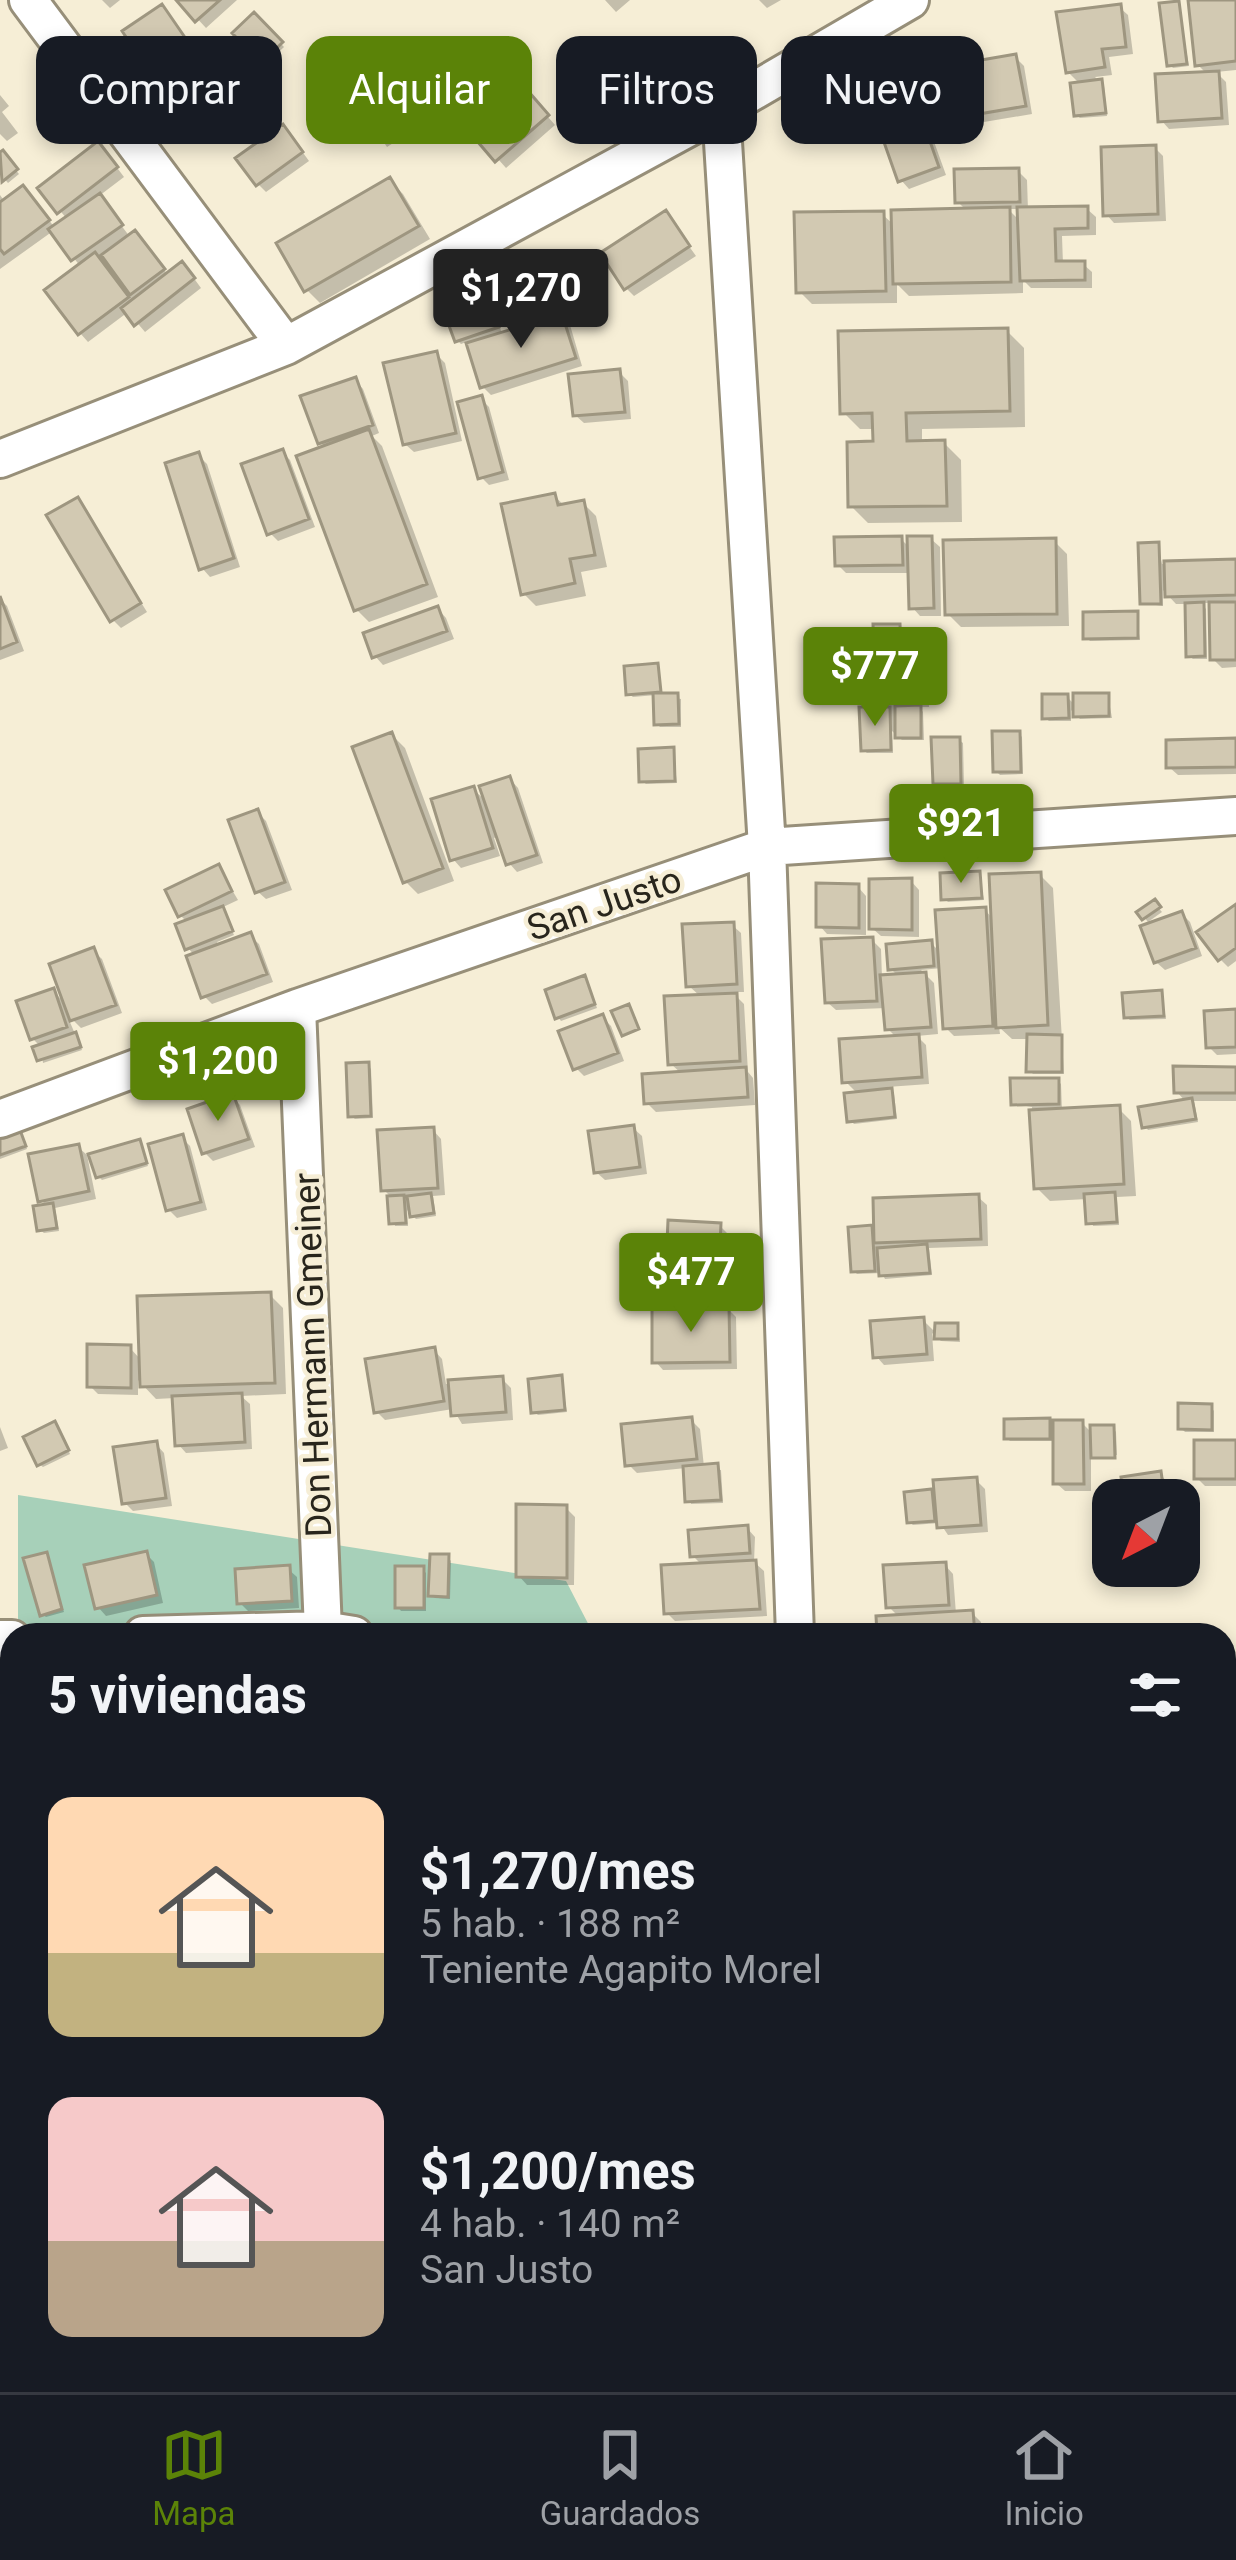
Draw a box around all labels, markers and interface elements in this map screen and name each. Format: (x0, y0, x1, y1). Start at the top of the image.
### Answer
chip: Comprar (36, 36, 282, 144)
chip: Alquilar (306, 36, 532, 144)
chip: Filtros (556, 36, 757, 144)
chip: Nuevo (781, 36, 984, 144)
pin: $1,270 (423, 249, 619, 351)
text: $1,270 (460, 265, 582, 311)
pin: $777 (804, 627, 946, 729)
text: $777 (830, 643, 920, 689)
pin: $921 (890, 784, 1032, 886)
text: $921 (916, 800, 1006, 846)
street label: San Justo (522, 858, 687, 950)
pin: $1,200 (120, 1022, 316, 1124)
text: $1,200 (157, 1038, 279, 1084)
street label: Don Hermann Gmeiner (286, 1172, 340, 1538)
pin: $477 (620, 1233, 762, 1335)
text: $477 (646, 1249, 736, 1295)
north arrow (1092, 1479, 1200, 1587)
map controls (1092, 1479, 1200, 1587)
icon: filters (1122, 1662, 1188, 1728)
text: 5 viviendas (48, 1666, 307, 1725)
text: $1,270/mes (420, 1842, 696, 1901)
icon: home (144, 1845, 288, 1989)
text: 5 hab. · 188 m² (420, 1901, 680, 1947)
text: Teniente Agapito Morel (420, 1947, 822, 1993)
text: $1,200/mes (420, 2142, 696, 2201)
icon: home (144, 2145, 288, 2289)
text: 4 hab. · 140 m² (420, 2201, 680, 2247)
text: San Justo (420, 2247, 593, 2293)
tab: Mapa (152, 2422, 235, 2533)
tab: Guardados (540, 2422, 700, 2533)
tab: Inicio (1004, 2422, 1084, 2533)

